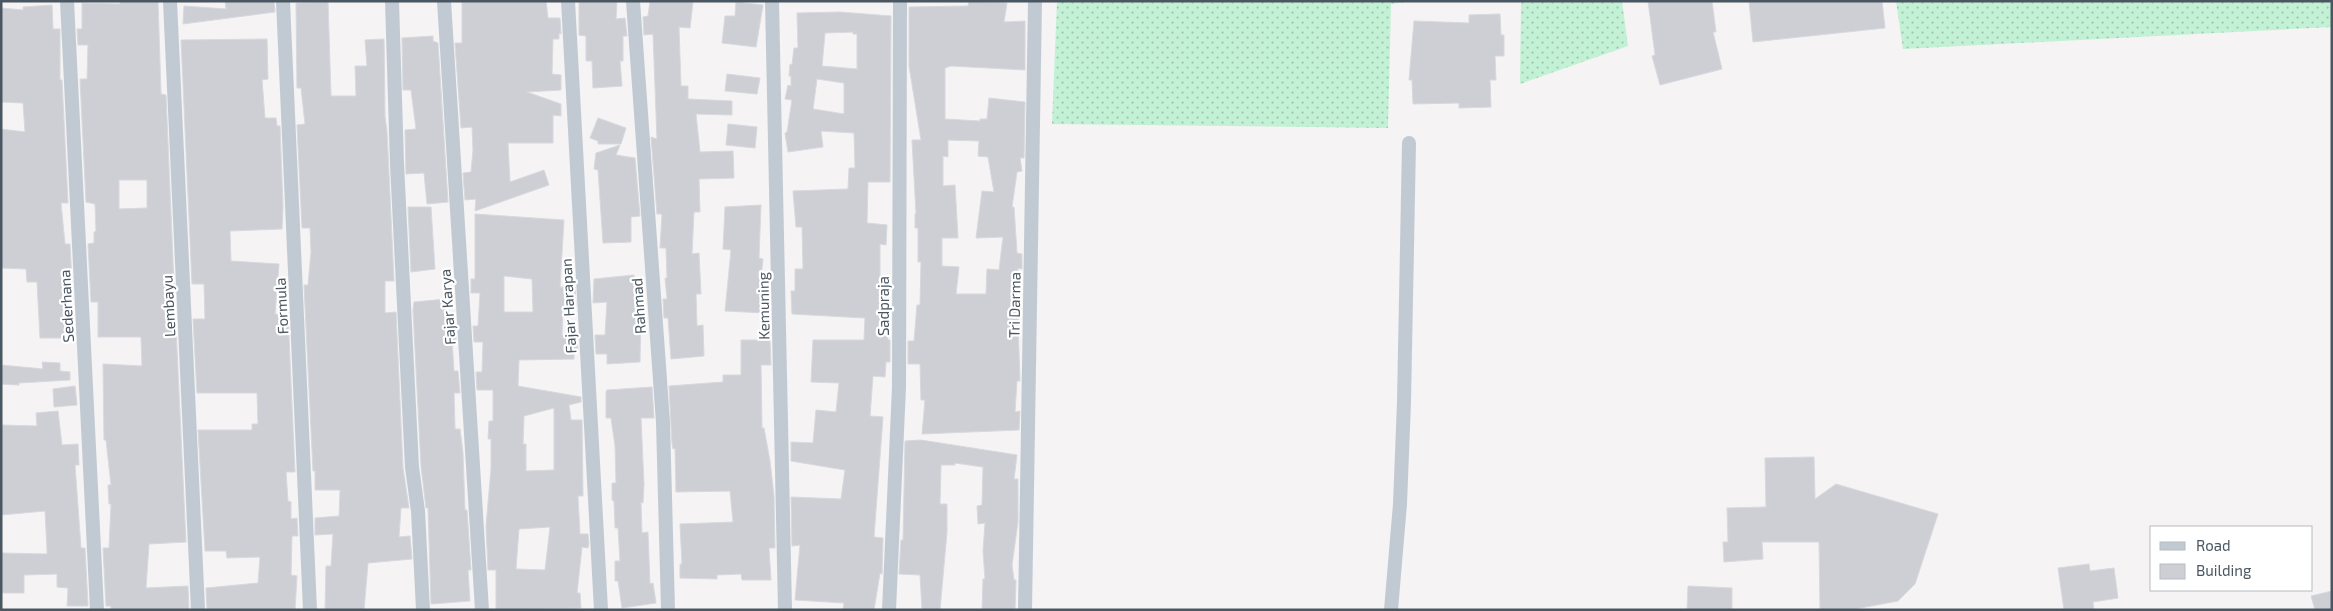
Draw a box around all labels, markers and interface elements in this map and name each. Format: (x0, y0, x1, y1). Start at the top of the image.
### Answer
street label: Fajar Harapan (557, 258, 580, 354)
street label: Fajar Karya (435, 268, 460, 346)
street label: Sederhana (55, 269, 77, 343)
street label: Kemuning (753, 271, 773, 340)
street label: Tri Darma (1004, 272, 1024, 338)
street label: Lembayu (157, 274, 179, 338)
street label: Sadpraja (874, 276, 893, 336)
street label: Formula (271, 277, 291, 335)
street label: Rahmad (627, 277, 649, 335)
legend (2150, 526, 2313, 591)
text: Road (2196, 536, 2231, 554)
text: Building (2196, 561, 2252, 579)

